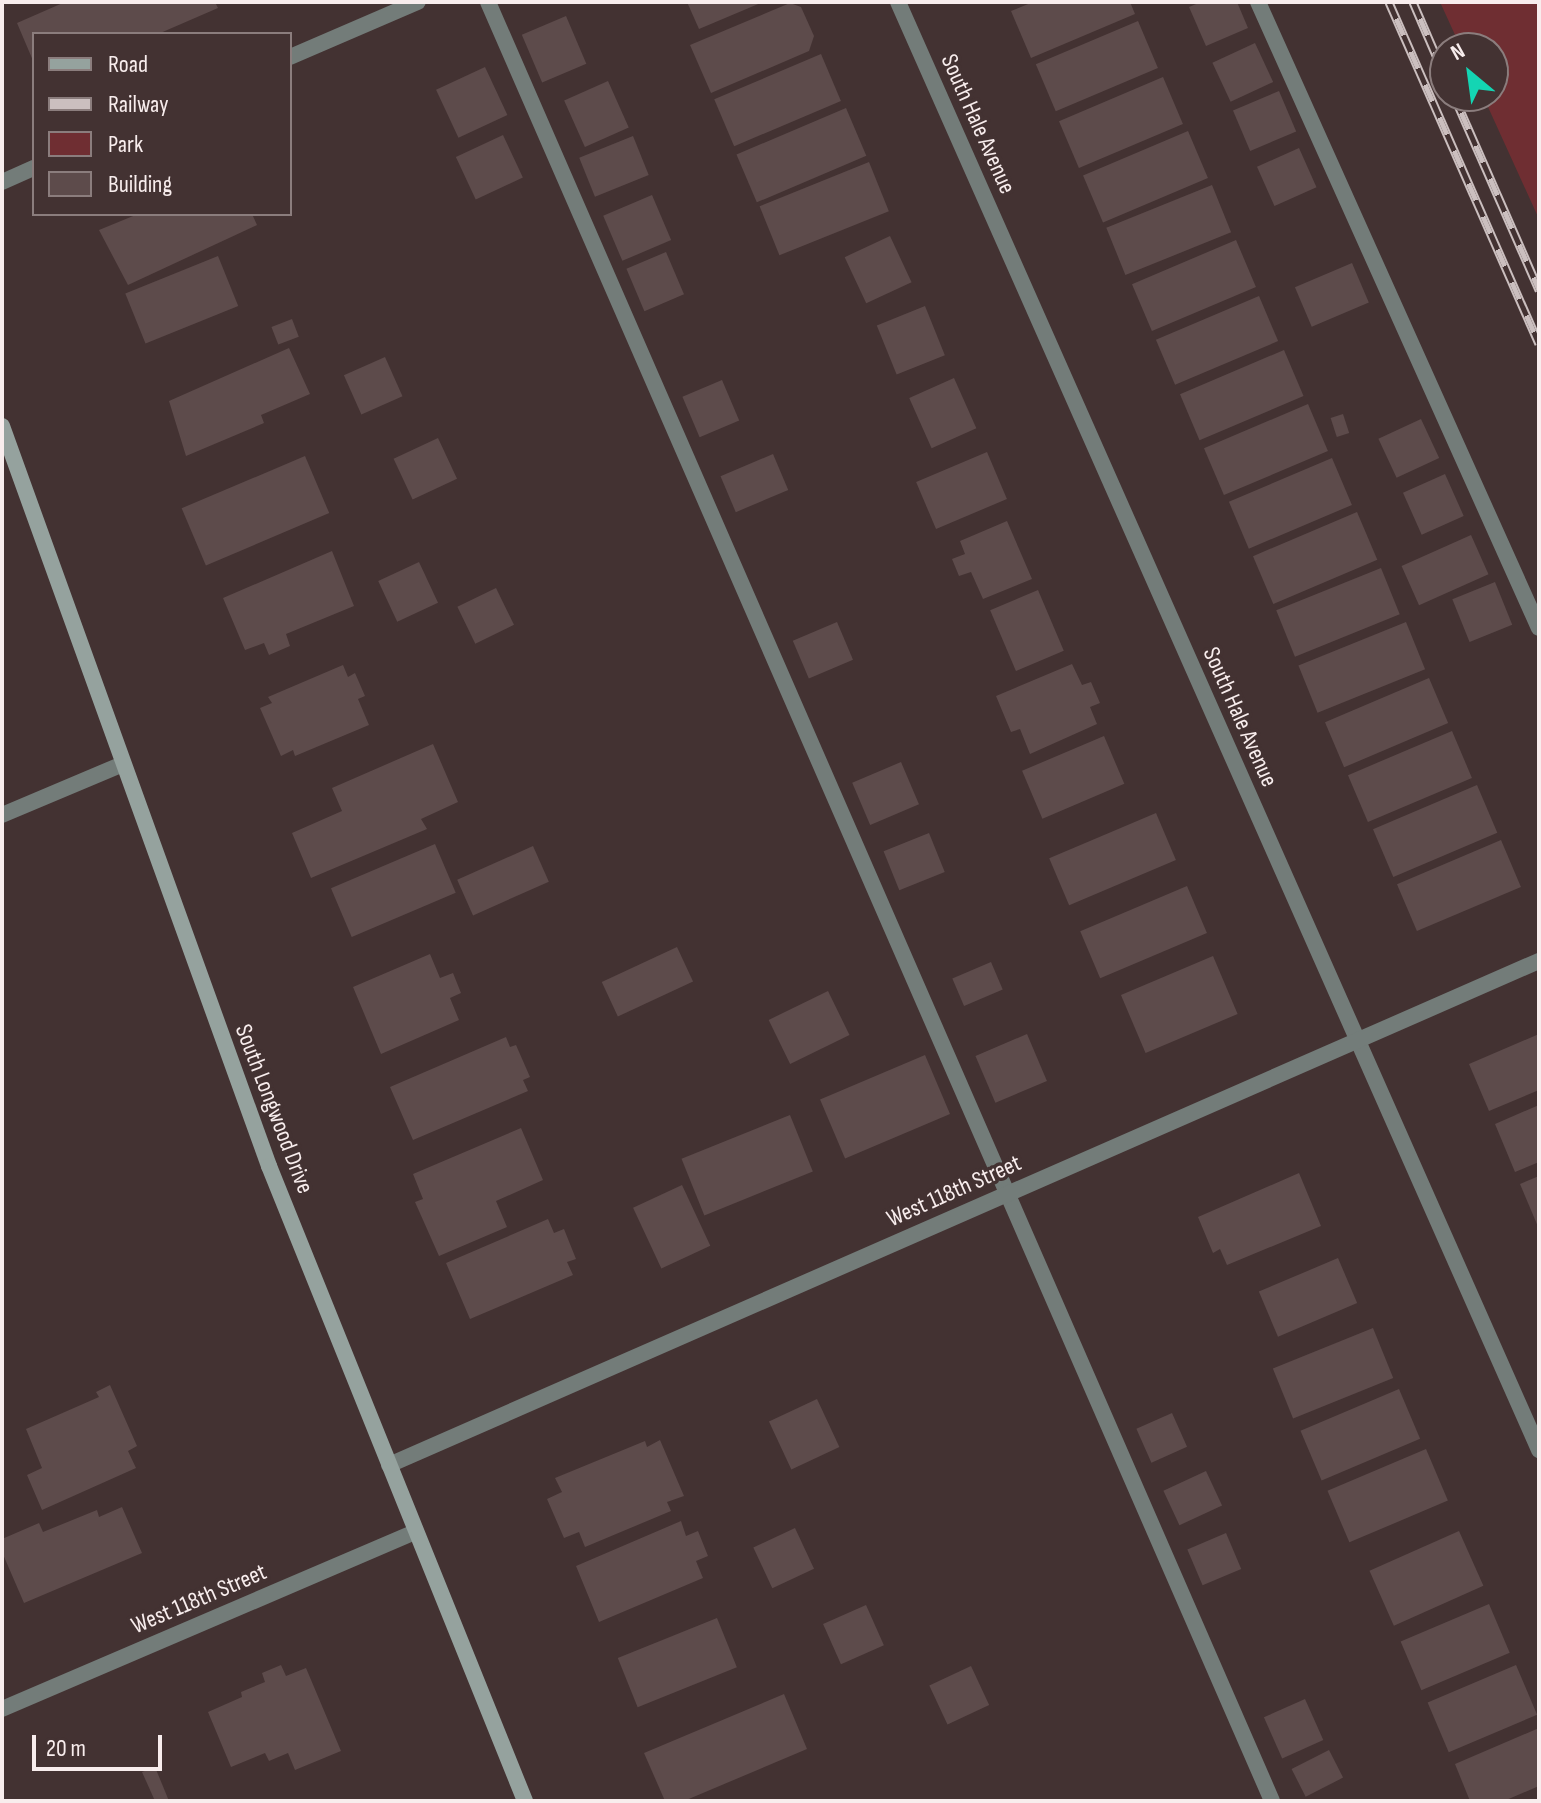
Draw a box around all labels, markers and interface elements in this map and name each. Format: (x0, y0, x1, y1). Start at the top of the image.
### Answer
legend (32, 32, 292, 216)
north arrow (1429, 32, 1509, 112)
text: N (1446, 38, 1470, 67)
text: Road (108, 50, 148, 79)
street label: South Hale Avenue (934, 50, 1022, 198)
text: Railway (108, 90, 168, 119)
text: Park (108, 130, 143, 159)
text: Building (108, 170, 172, 199)
street label: South Hale Avenue (1196, 643, 1284, 791)
street label: South Longwood Drive (228, 1020, 320, 1198)
street label: West 118th Street (882, 1149, 1026, 1233)
street label: West 118th Street (127, 1558, 271, 1640)
scale bar (36, 1719, 166, 1769)
text: 20 m (46, 1734, 86, 1763)

